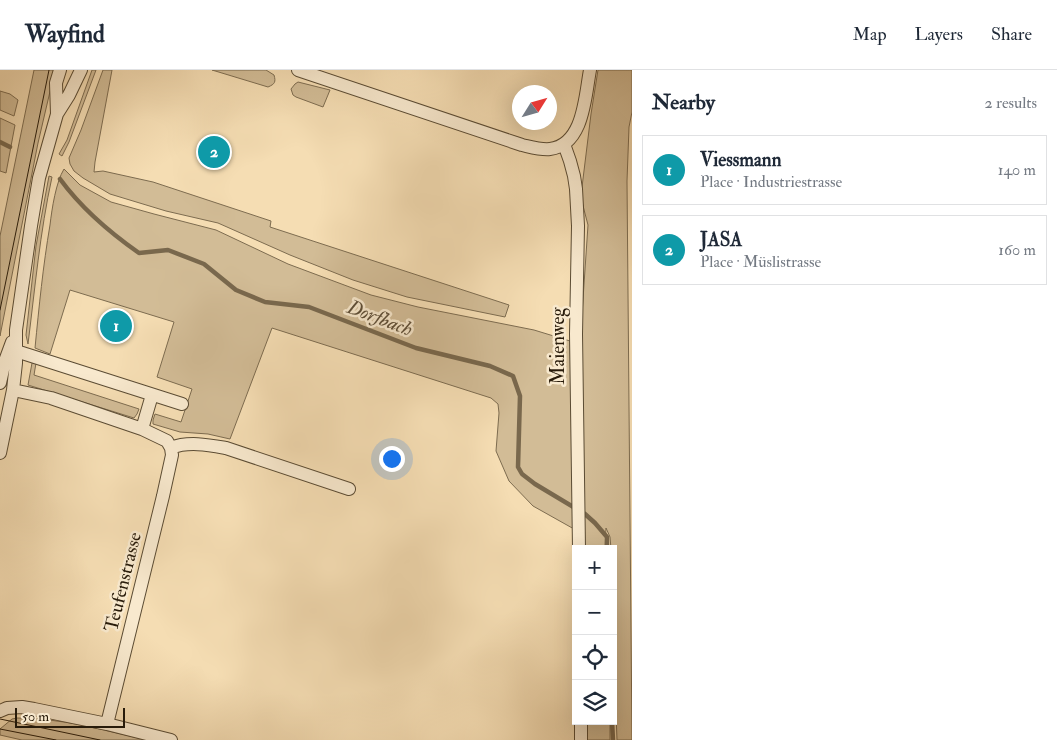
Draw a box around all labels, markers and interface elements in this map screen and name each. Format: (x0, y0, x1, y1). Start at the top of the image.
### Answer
text: Wayfind (25, 19, 105, 50)
text: Map (853, 23, 887, 46)
text: Layers (915, 23, 963, 46)
text: Share (991, 23, 1032, 46)
north arrow (512, 85, 557, 130)
text: Nearby (652, 89, 715, 116)
text: 2 results (984, 93, 1037, 113)
pin: 2 (198, 133, 230, 171)
text: Viessmann (700, 148, 781, 172)
text: 1 (666, 160, 672, 180)
text: 140 m (998, 160, 1036, 180)
text: Place · Industriestrasse (700, 172, 842, 192)
text: JASA (700, 228, 742, 252)
text: 2 (665, 240, 673, 260)
text: 160 m (998, 240, 1036, 260)
text: Place · Müslistrasse (700, 252, 821, 272)
water label: Dorfbach (343, 294, 416, 342)
pin: 1 (100, 307, 132, 345)
street label: Maienweg (546, 307, 570, 385)
your location (379, 446, 405, 472)
street label: Teufenstrasse (99, 530, 147, 634)
map controls (572, 545, 617, 725)
button: + (572, 545, 617, 590)
button: − (572, 590, 617, 635)
button: locate (572, 635, 617, 680)
button: layers (572, 680, 617, 725)
scale bar (15, 705, 125, 728)
text: 50 m (22, 708, 49, 725)

